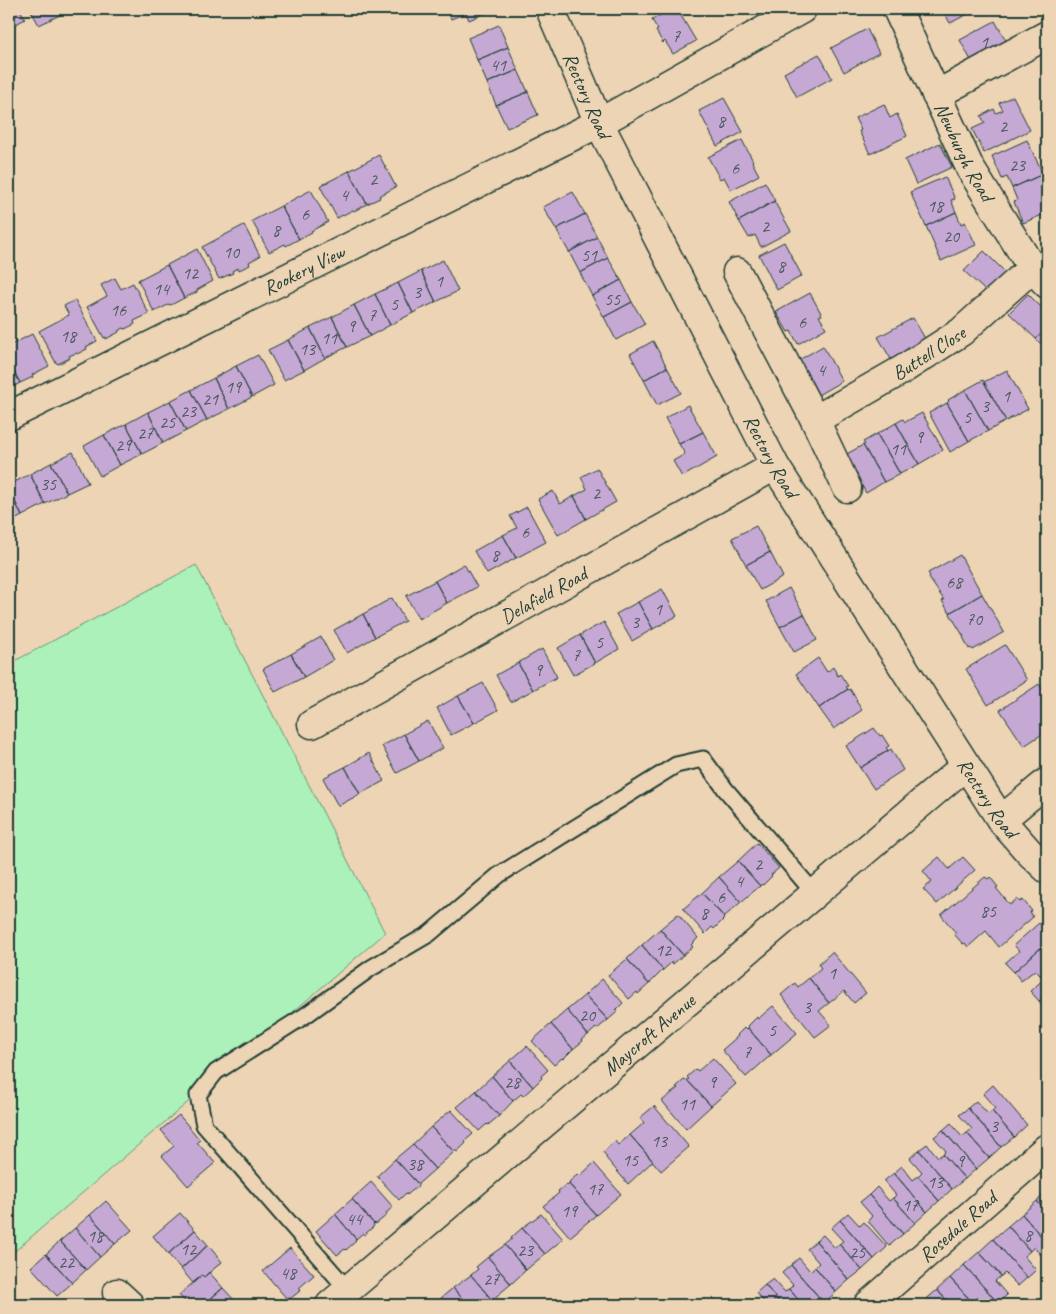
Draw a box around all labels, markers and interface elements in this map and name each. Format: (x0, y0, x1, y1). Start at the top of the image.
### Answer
house number: 7 (672, 25, 681, 47)
house number: 1 (980, 31, 989, 53)
street label: Rectory Road (558, 49, 619, 145)
house number: 41 (490, 54, 507, 76)
street label: Newburgh Road (929, 98, 1002, 209)
house number: 8 (717, 110, 727, 132)
house number: 2 (999, 115, 1009, 137)
house number: 23 (1009, 154, 1027, 176)
house number: 6 (731, 157, 740, 179)
house number: 2 (369, 168, 379, 190)
house number: 4 (340, 184, 350, 206)
house number: 18 (927, 195, 945, 217)
house number: 6 (301, 203, 310, 225)
house number: 2 (761, 215, 771, 237)
house number: 8 (272, 219, 282, 241)
house number: 20 (943, 225, 961, 247)
street label: Rookery View (259, 238, 350, 300)
house number: 10 (223, 241, 241, 263)
house number: 51 (581, 244, 598, 266)
house number: 8 (777, 255, 787, 277)
house number: 12 (182, 262, 200, 284)
house number: 1 (435, 270, 444, 292)
house number: 14 (153, 278, 171, 300)
house number: 3 (413, 281, 423, 303)
house number: 55 (604, 288, 621, 310)
house number: 5 (390, 293, 399, 315)
house number: 16 (110, 299, 127, 321)
house number: 7 (368, 304, 377, 326)
house number: 6 (798, 311, 807, 333)
house number: 9 (347, 315, 357, 337)
street label: Buttell Close (887, 319, 971, 386)
house number: 18 (60, 325, 78, 347)
house number: 11 (321, 327, 338, 349)
house number: 13 (299, 338, 317, 360)
house number: 4 (817, 359, 827, 381)
house number: 19 (225, 376, 243, 398)
house number: 1 (1002, 385, 1011, 407)
house number: 21 (202, 388, 219, 410)
house number: 3 (981, 395, 991, 417)
house number: 23 (180, 400, 198, 422)
house number: 5 (963, 406, 972, 428)
street label: Rectory Road (738, 410, 806, 505)
house number: 25 (159, 411, 176, 433)
house number: 27 (137, 422, 154, 444)
house number: 9 (915, 426, 925, 448)
house number: 29 (115, 434, 133, 456)
house number: 11 (890, 438, 907, 460)
house number: 35 (40, 473, 57, 495)
house number: 2 (592, 482, 602, 504)
house number: 6 (521, 521, 530, 543)
house number: 8 (491, 544, 501, 566)
street label: Delafield Road (496, 559, 594, 629)
house number: 68 (946, 571, 964, 593)
house number: 1 (654, 598, 663, 620)
house number: 70 (966, 608, 984, 630)
house number: 3 (631, 611, 641, 633)
house number: 5 (595, 631, 604, 653)
house number: 7 (572, 644, 581, 666)
house number: 9 (534, 659, 544, 681)
street label: Rectory Road (952, 753, 1026, 846)
house number: 2 (754, 853, 764, 875)
house number: 4 (735, 870, 745, 892)
house number: 6 (717, 886, 726, 908)
house number: 85 (980, 900, 997, 922)
house number: 8 (700, 902, 710, 924)
house number: 12 (655, 939, 673, 961)
house number: 1 (828, 962, 837, 984)
street label: Maycroft Avenue (597, 987, 701, 1081)
house number: 3 (803, 996, 813, 1018)
house number: 20 (579, 1004, 597, 1026)
house number: 5 (768, 1019, 777, 1041)
house number: 7 (743, 1041, 752, 1063)
house number: 28 (504, 1071, 522, 1093)
house number: 9 (708, 1071, 718, 1093)
house number: 11 (679, 1093, 696, 1115)
house number: 3 (990, 1115, 1000, 1137)
house number: 13 (651, 1130, 669, 1152)
house number: 15 (622, 1149, 639, 1171)
house number: 9 (956, 1150, 966, 1172)
house number: 38 (407, 1153, 425, 1175)
house number: 13 (927, 1171, 945, 1193)
house number: 17 (587, 1178, 604, 1200)
street label: Rosedale Road (913, 1184, 1004, 1267)
house number: 17 (902, 1194, 919, 1216)
house number: 19 (561, 1200, 579, 1222)
house number: 44 (346, 1208, 364, 1230)
house number: 8 (1024, 1224, 1034, 1246)
house number: 18 (87, 1225, 105, 1247)
house number: 12 (180, 1238, 198, 1260)
house number: 23 (517, 1239, 535, 1261)
house number: 25 (849, 1241, 866, 1263)
house number: 22 (58, 1251, 76, 1273)
house number: 48 (280, 1262, 298, 1284)
house number: 27 (483, 1268, 500, 1290)

